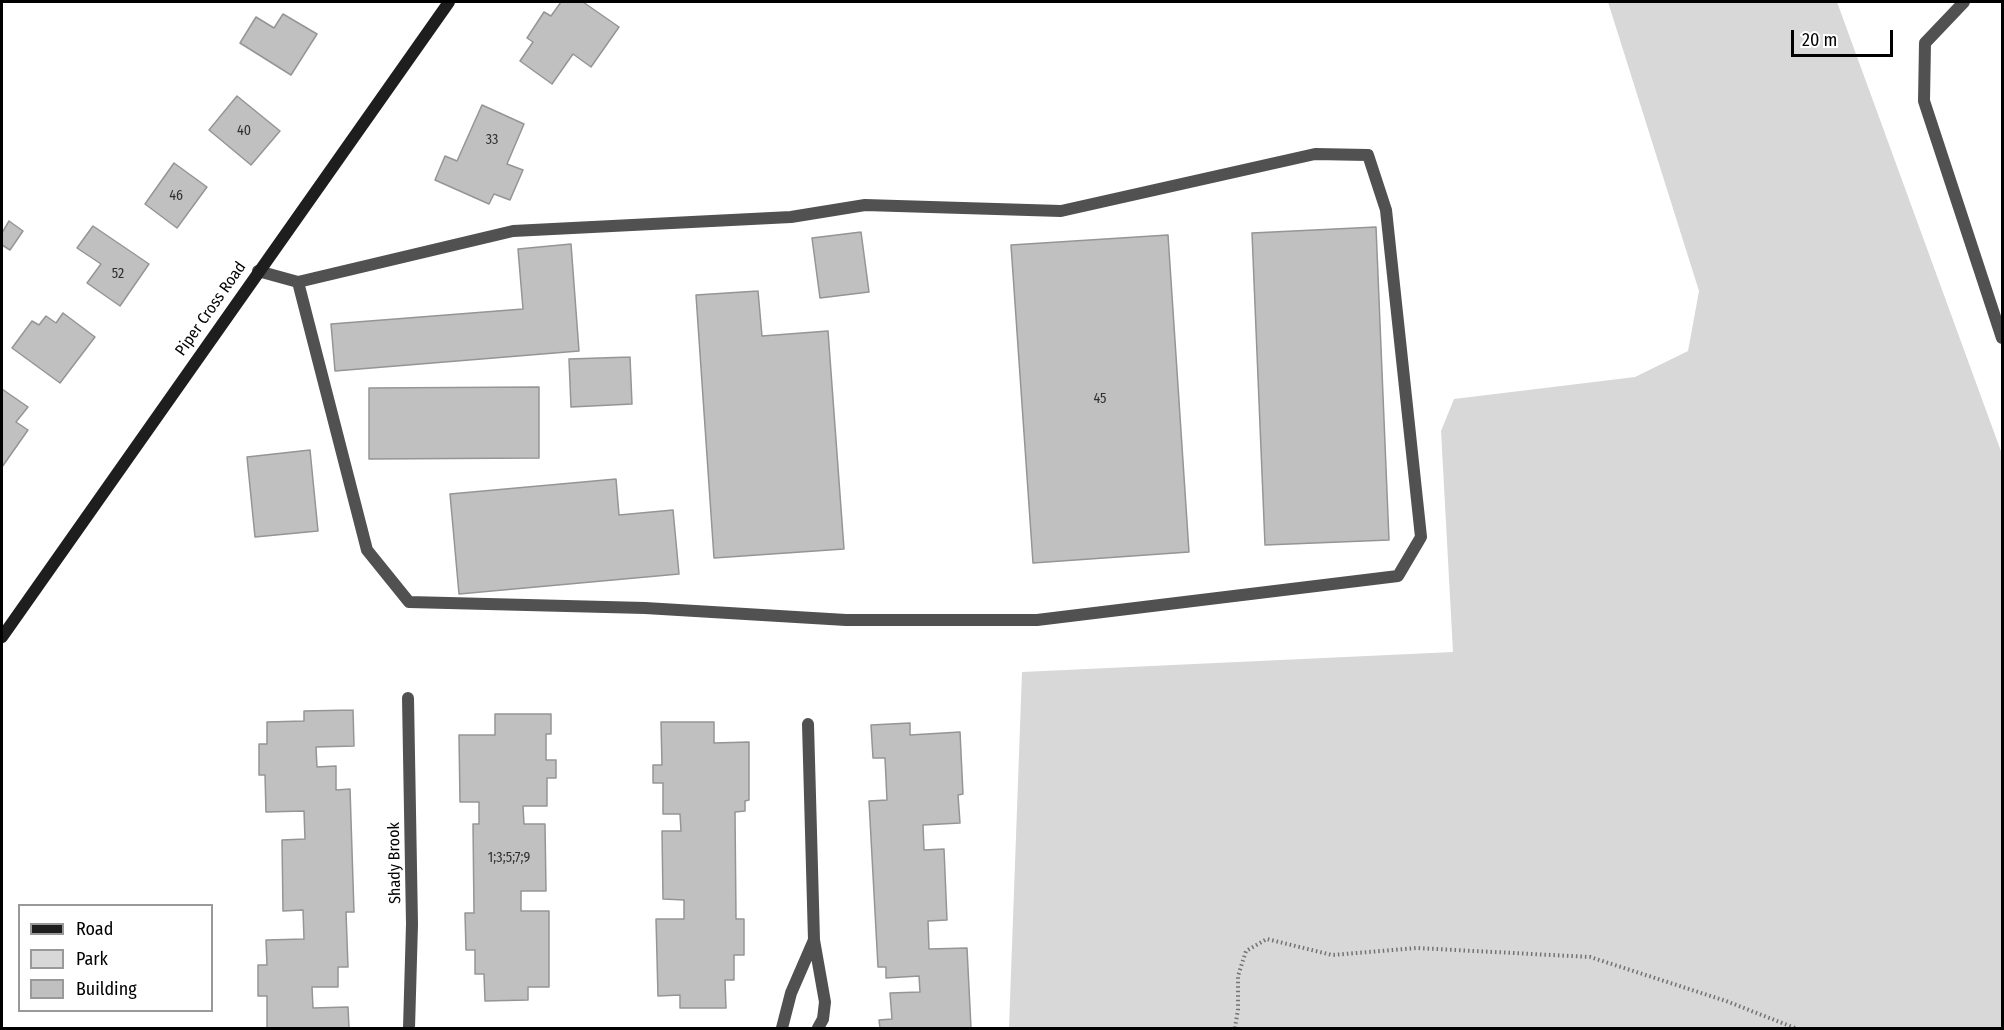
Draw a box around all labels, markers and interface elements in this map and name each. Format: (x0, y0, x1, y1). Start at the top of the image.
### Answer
scale bar (1794, 18, 1896, 56)
text: 20 m (1802, 29, 1837, 51)
house number: 40 (237, 123, 251, 139)
house number: 33 (486, 132, 498, 148)
house number: 46 (169, 188, 183, 204)
street label: Piper Cross Road (172, 258, 250, 360)
house number: 52 (112, 266, 124, 282)
house number: 45 (1093, 391, 1107, 407)
street label: Shady Brook (385, 822, 405, 904)
house number: 1;3;5;7;9 (488, 850, 530, 866)
legend (18, 904, 213, 1012)
text: Road (76, 918, 113, 940)
text: Park (76, 948, 108, 970)
text: Building (76, 978, 137, 1000)

